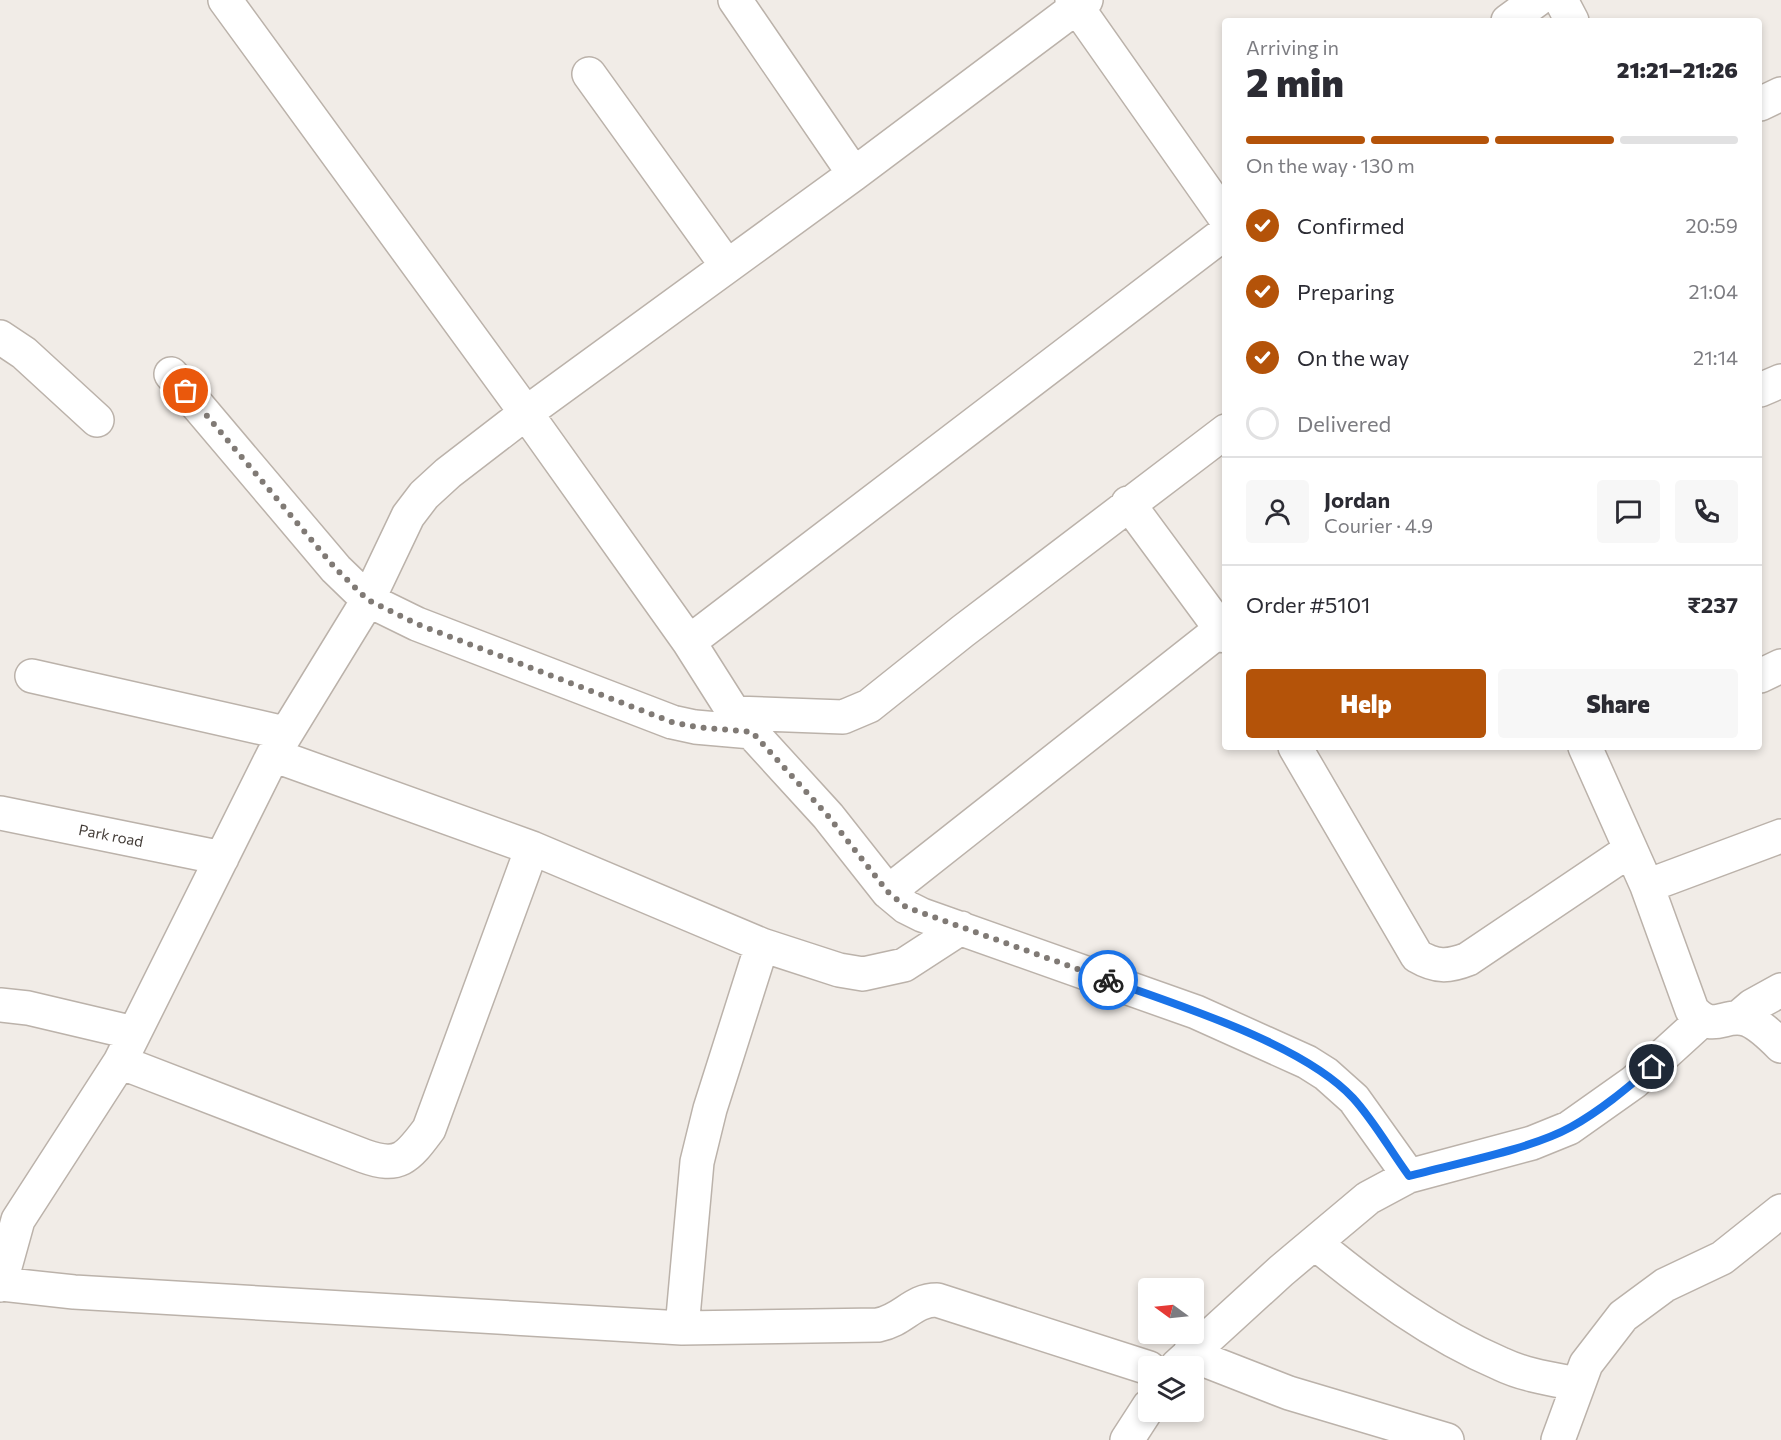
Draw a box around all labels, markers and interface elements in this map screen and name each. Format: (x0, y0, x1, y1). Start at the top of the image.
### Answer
text: Arriving in (1246, 35, 1339, 59)
text: 21:21–21:26 (1617, 56, 1738, 83)
text: 2 min (1246, 57, 1344, 105)
text: On the way · 130 m (1246, 153, 1415, 177)
icon: check (1246, 209, 1279, 242)
text: Confirmed (1297, 212, 1404, 239)
text: 20:59 (1686, 213, 1738, 237)
icon: check (1246, 275, 1279, 308)
text: Preparing (1297, 278, 1394, 305)
text: 21:04 (1689, 279, 1738, 303)
icon: check (1246, 341, 1279, 374)
text: On the way (1297, 344, 1409, 371)
text: 21:14 (1693, 345, 1738, 369)
pin (160, 365, 211, 416)
icon: bag (169, 374, 202, 407)
text: Delivered (1297, 410, 1391, 437)
button: person (1246, 480, 1309, 543)
button: chat (1597, 480, 1660, 543)
button: phone (1675, 480, 1738, 543)
text: Jordan (1324, 486, 1390, 513)
text: Courier · 4.9 (1324, 513, 1433, 537)
text: Order #5101 (1246, 591, 1371, 618)
text: ₹237 (1687, 591, 1738, 618)
button: Help (1246, 669, 1486, 738)
button: Share (1498, 669, 1738, 738)
street label: Park road (77, 820, 145, 850)
courier (1078, 950, 1138, 1010)
icon: bike (1092, 964, 1125, 997)
pin (1626, 1041, 1677, 1092)
icon: home (1635, 1050, 1668, 1083)
north arrow (1138, 1278, 1204, 1344)
map controls (1138, 1278, 1204, 1422)
button: layers (1138, 1356, 1204, 1422)

